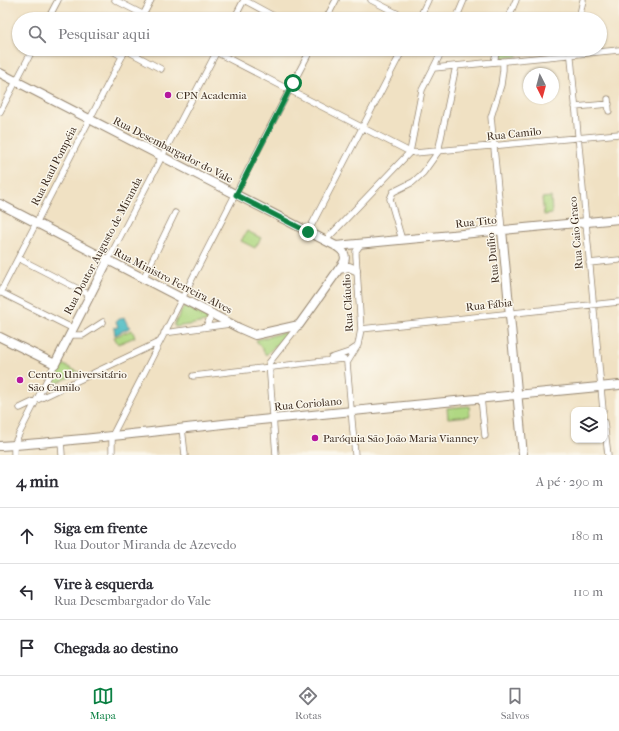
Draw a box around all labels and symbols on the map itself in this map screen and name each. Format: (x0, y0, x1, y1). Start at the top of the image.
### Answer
north arrow (523, 68, 559, 104)
route start (284, 74, 302, 92)
place label: CPN Academia (176, 89, 248, 102)
marker: CPN Academia (163, 90, 173, 100)
street label: Rua Desembargador do Vale (111, 114, 236, 186)
street label: Rua Raul Pompéia (28, 123, 80, 208)
street label: Rua Camilo (486, 125, 542, 143)
street label: Rua Doutor Augusto de Miranda (61, 174, 145, 317)
street label: Rua Caio Graco (566, 196, 586, 270)
street label: Rua Tito (455, 213, 498, 231)
route end (299, 223, 317, 241)
street label: Rua Duílio (484, 231, 502, 284)
street label: Rua Ministro Ferreira Alves (112, 245, 234, 317)
street label: Rua Cláudio (340, 273, 356, 332)
street label: Rua Fábia (465, 296, 514, 314)
place label: Centro Universitário São Camilo (28, 368, 127, 394)
marker: Centro Universitário São Camilo (15, 375, 25, 385)
street label: Rua Coriolano (274, 395, 343, 413)
place label: Paróquia São João Maria Vianney (323, 432, 480, 445)
marker: Paróquia São João Maria Vianney (310, 433, 320, 443)

